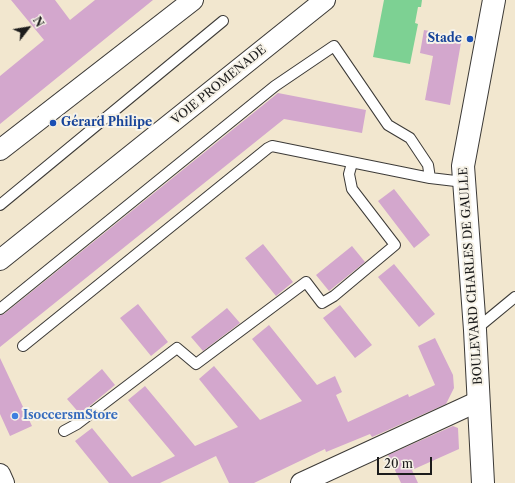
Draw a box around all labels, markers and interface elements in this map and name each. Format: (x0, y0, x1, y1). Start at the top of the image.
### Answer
north arrow (8, 8, 48, 48)
text: N (30, 14, 47, 30)
place label: Stade (427, 32, 462, 46)
marker: Stade (465, 34, 475, 44)
street label: VOIE PROMENADE (169, 42, 269, 128)
place label: Gérard Philipe (61, 116, 152, 130)
marker: Gérard Philipe (48, 118, 58, 128)
street label: BOULEVARD CHARLES DE GAULLE (456, 167, 486, 385)
place label: IsoccersmStore (23, 409, 118, 423)
marker: IsoccersmStore (10, 411, 20, 421)
scale bar (379, 449, 434, 475)
text: 20 m (384, 456, 413, 471)

